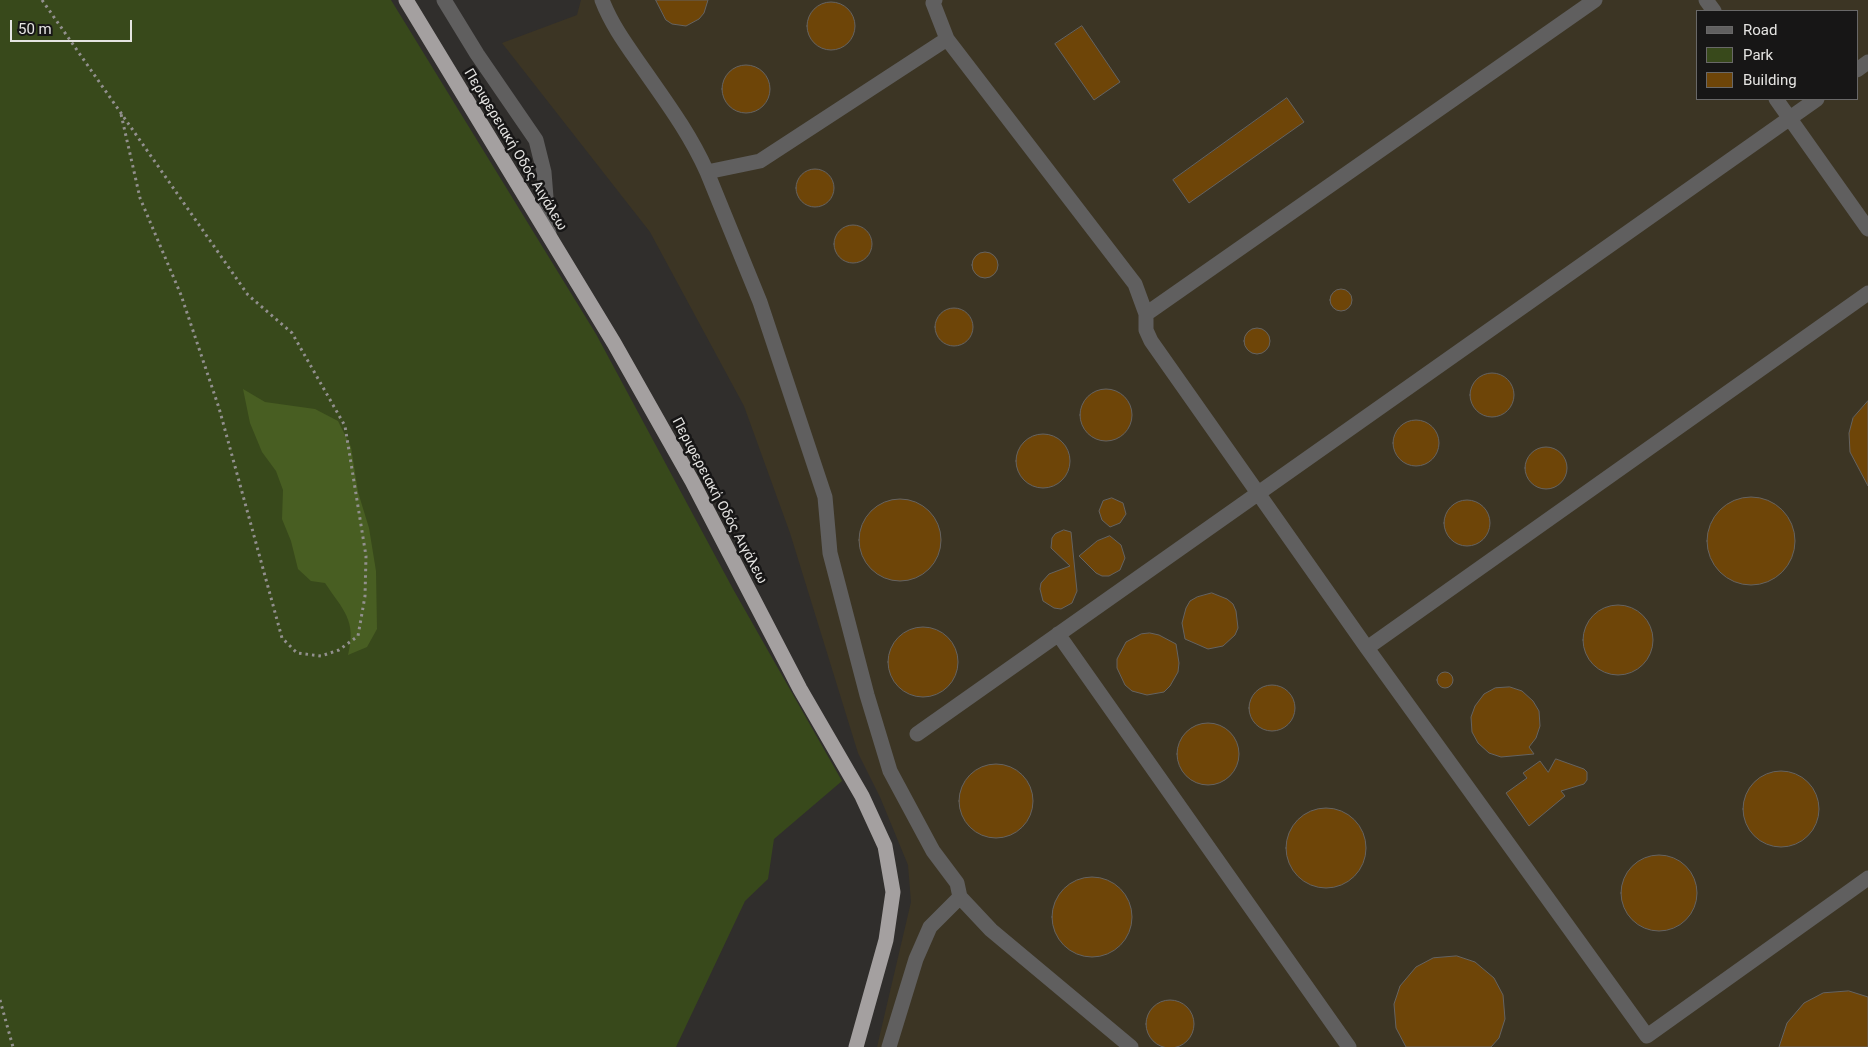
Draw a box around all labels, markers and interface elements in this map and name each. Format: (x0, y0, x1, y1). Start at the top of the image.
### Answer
scale bar (12, 10, 135, 42)
legend (1696, 10, 1858, 100)
text: 50 m (18, 20, 52, 38)
text: Road (1743, 21, 1777, 39)
text: Park (1743, 46, 1773, 64)
street label: Περιφερειακή Οδός Αιγάλεω (460, 66, 570, 234)
text: Building (1743, 71, 1797, 89)
street label: Περιφερειακή Οδός Αιγάλεω (668, 415, 770, 587)

